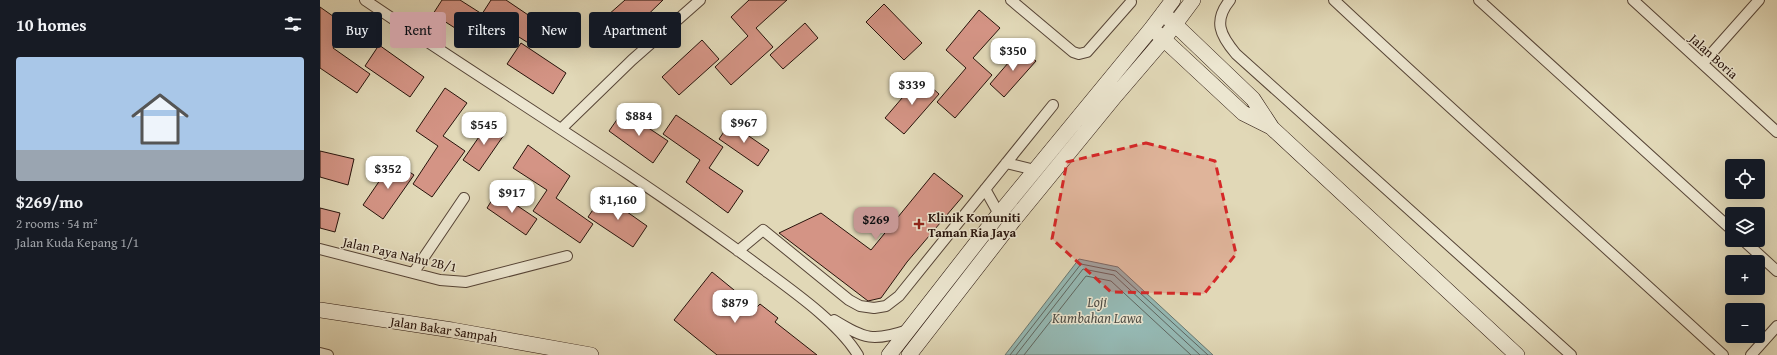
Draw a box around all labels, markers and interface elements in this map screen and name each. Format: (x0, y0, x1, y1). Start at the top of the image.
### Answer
text: 10 homes (16, 12, 87, 37)
chip: Buy (332, 12, 382, 48)
chip: Rent (390, 12, 446, 48)
chip: Filters (454, 12, 519, 48)
chip: New (527, 12, 581, 48)
chip: Apartment (589, 12, 681, 48)
icon: filters (282, 13, 304, 35)
street label: Jalan Boria (1684, 28, 1743, 84)
pin: $350 (989, 38, 1037, 72)
text: $350 (1000, 41, 1026, 60)
pin: $339 (888, 72, 936, 106)
text: $339 (899, 75, 925, 94)
icon: home (124, 83, 196, 155)
pin: $884 (615, 103, 663, 137)
text: $884 (626, 106, 652, 125)
pin: $967 (720, 110, 768, 144)
pin: $545 (460, 112, 508, 146)
text: $967 (731, 113, 757, 132)
text: $545 (471, 115, 497, 134)
pin: $352 (364, 156, 412, 190)
text: $352 (375, 159, 401, 178)
map controls (1725, 159, 1765, 343)
button: locate (1725, 159, 1765, 199)
pin: $917 (488, 180, 536, 214)
text: $917 (499, 183, 525, 202)
pin: $1,160 (585, 187, 651, 221)
text: $269/mo (16, 189, 83, 214)
text: $1,160 (599, 190, 637, 209)
pin: $269 (852, 207, 900, 241)
button: layers (1725, 207, 1765, 247)
place label: Klinik Komuniti Taman Ria Jaya (928, 208, 1021, 242)
text: $269 (863, 210, 889, 229)
text: 2 rooms · 54 m² (16, 214, 98, 233)
marker: Klinik Komuniti Taman Ria Jaya (913, 218, 925, 230)
street label: Jalan Paya Nahu 2B/1 (339, 232, 459, 277)
text: Jalan Kuda Kepang 1/1 (16, 233, 139, 252)
button: + (1725, 255, 1765, 295)
pin: $879 (711, 290, 759, 324)
water label: Loji Kumbahan Lawa (1051, 292, 1143, 328)
text: $879 (722, 293, 748, 312)
button: − (1725, 303, 1765, 343)
street label: Jalan Bakar Sampah (387, 311, 500, 347)

